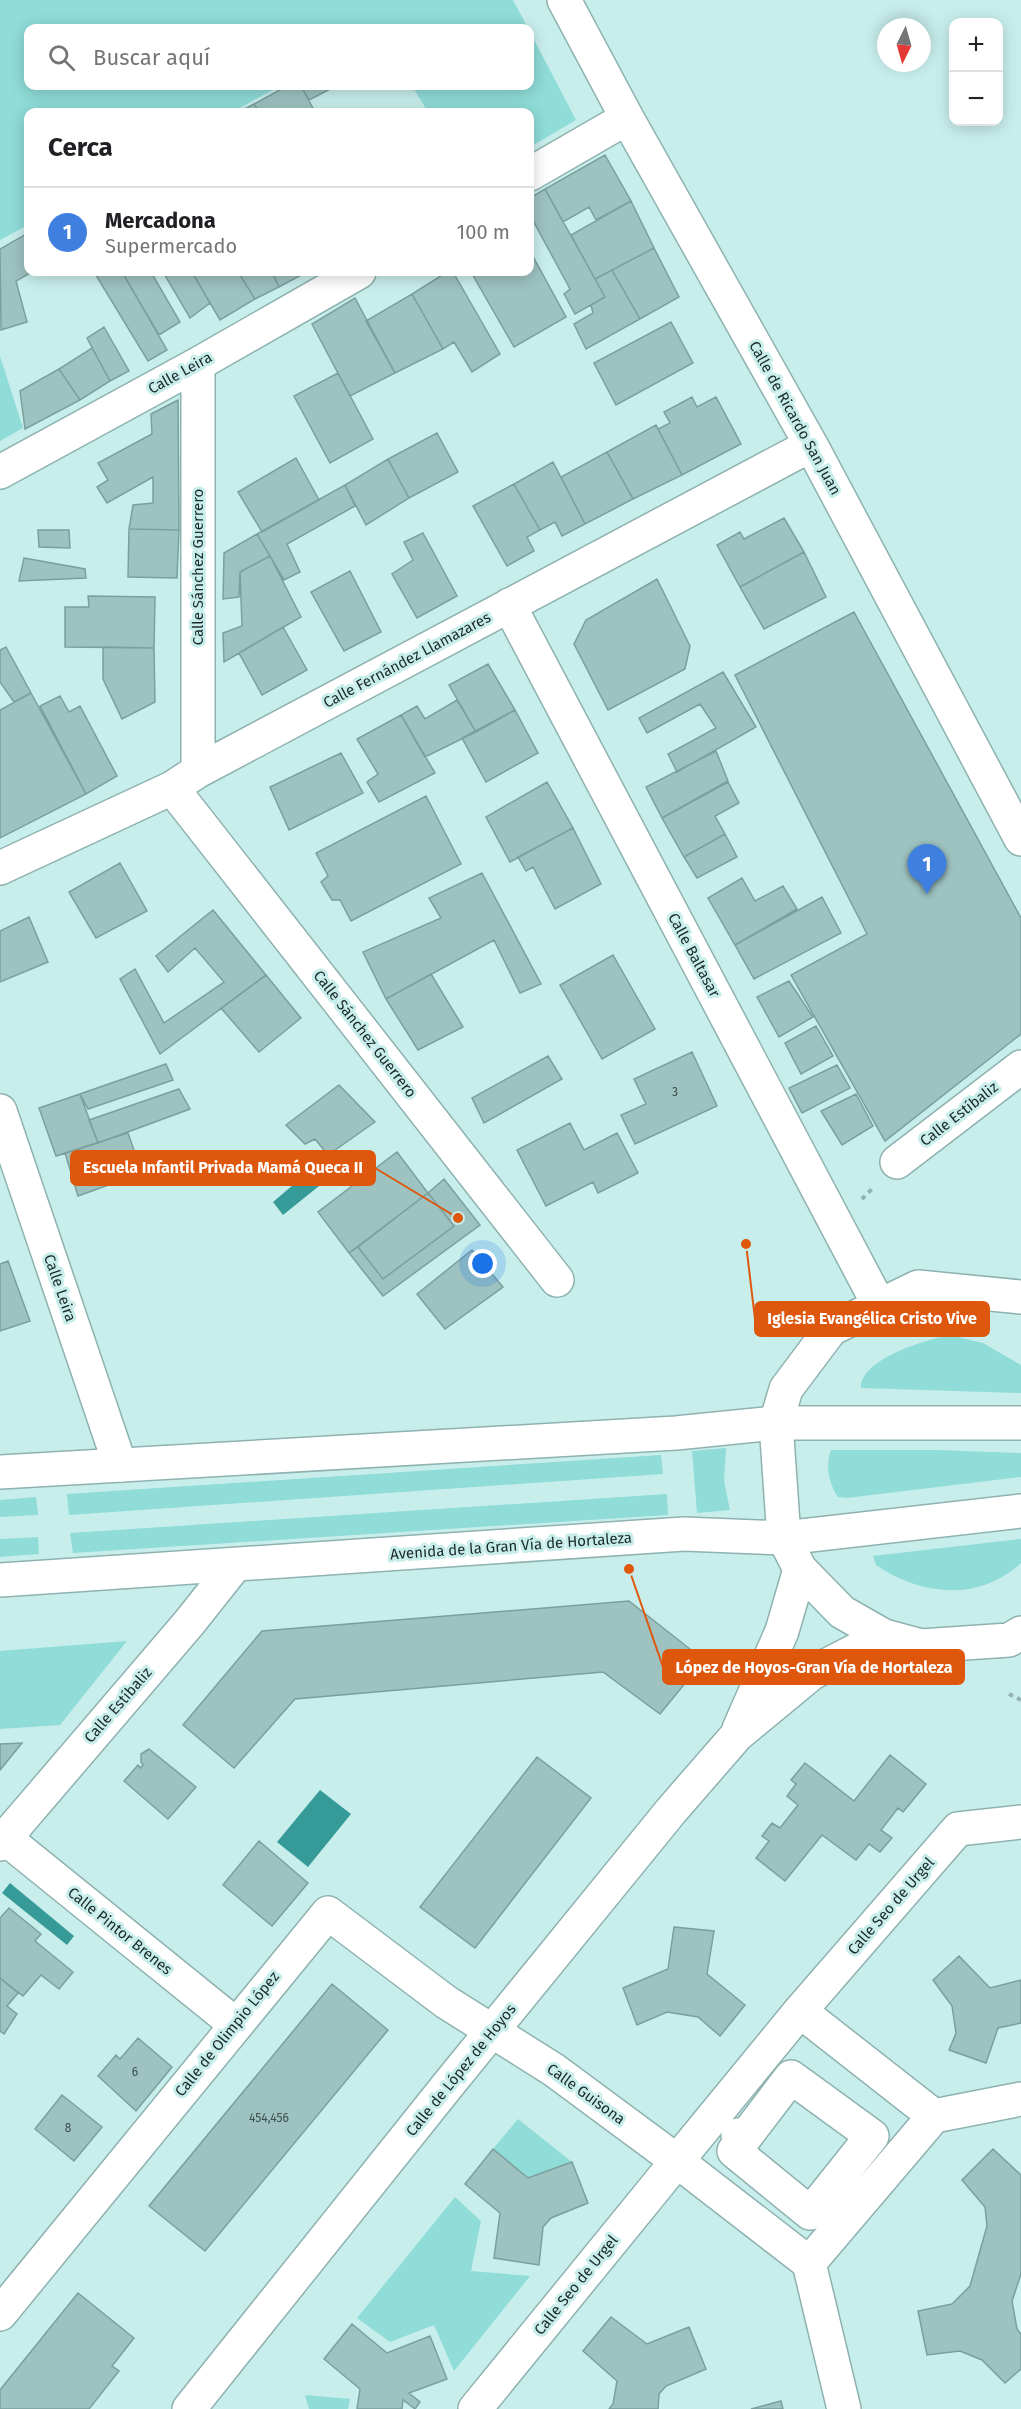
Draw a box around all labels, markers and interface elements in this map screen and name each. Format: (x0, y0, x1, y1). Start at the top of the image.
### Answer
north arrow (877, 18, 931, 72)
map controls (949, 18, 1003, 126)
button: + (949, 18, 1003, 72)
search box (24, 24, 534, 90)
icon: search (45, 41, 78, 74)
text: Buscar aquí (93, 44, 210, 71)
button: − (949, 72, 1003, 126)
text: Cerca (48, 132, 113, 163)
text: Mercadona (105, 207, 216, 234)
text: 1 (63, 220, 72, 244)
text: 100 m (457, 220, 510, 244)
text: Supermercado (105, 234, 237, 258)
street label: Calle de Ricardo San Juan (745, 338, 845, 498)
street label: Calle Leira (145, 348, 215, 398)
street label: Calle Sánchez Guerrero (189, 489, 207, 645)
street label: Calle Fernández Llamazares (320, 608, 494, 712)
pin: 1 (908, 844, 946, 894)
street label: Calle Baltasar (664, 910, 724, 1000)
street label: Calle Sánchez Guerrero (310, 967, 420, 1101)
street label: Calle Estíbaliz (916, 1078, 1002, 1150)
house number: 3 (672, 1085, 678, 1099)
callout: Escuela Infantil Privada Mamá Queca II (71, 1151, 375, 1185)
text: Escuela Infantil Privada Mamá Queca II (83, 1158, 363, 1177)
your location (468, 1249, 497, 1278)
street label: Calle Leira (40, 1252, 80, 1324)
callout: Iglesia Evangélica Cristo Vive (755, 1302, 989, 1336)
text: Iglesia Evangélica Cristo Vive (767, 1309, 977, 1328)
street label: Avenida de la Gran Vía de Hortaleza (389, 1529, 633, 1563)
callout: López de Hoyos-Gran Vía de Hortaleza (663, 1650, 964, 1684)
text: López de Hoyos-Gran Vía de Hortaleza (676, 1658, 953, 1677)
street label: Calle Estíbaliz (80, 1663, 156, 1746)
street label: Calle Seo de Urgel (844, 1853, 939, 1958)
street label: Calle Pintor Brenes (64, 1883, 176, 1979)
street label: Calle de Olimpio López (171, 1968, 283, 2100)
street label: Calle de López de Hoyos (402, 2000, 520, 2140)
street label: Calle Guisona (543, 2060, 629, 2128)
house number: 6 (132, 2065, 138, 2079)
house number: 454,456 (249, 2111, 289, 2125)
house number: 8 (65, 2121, 72, 2135)
street label: Calle Seo de Urgel (530, 2231, 622, 2338)

